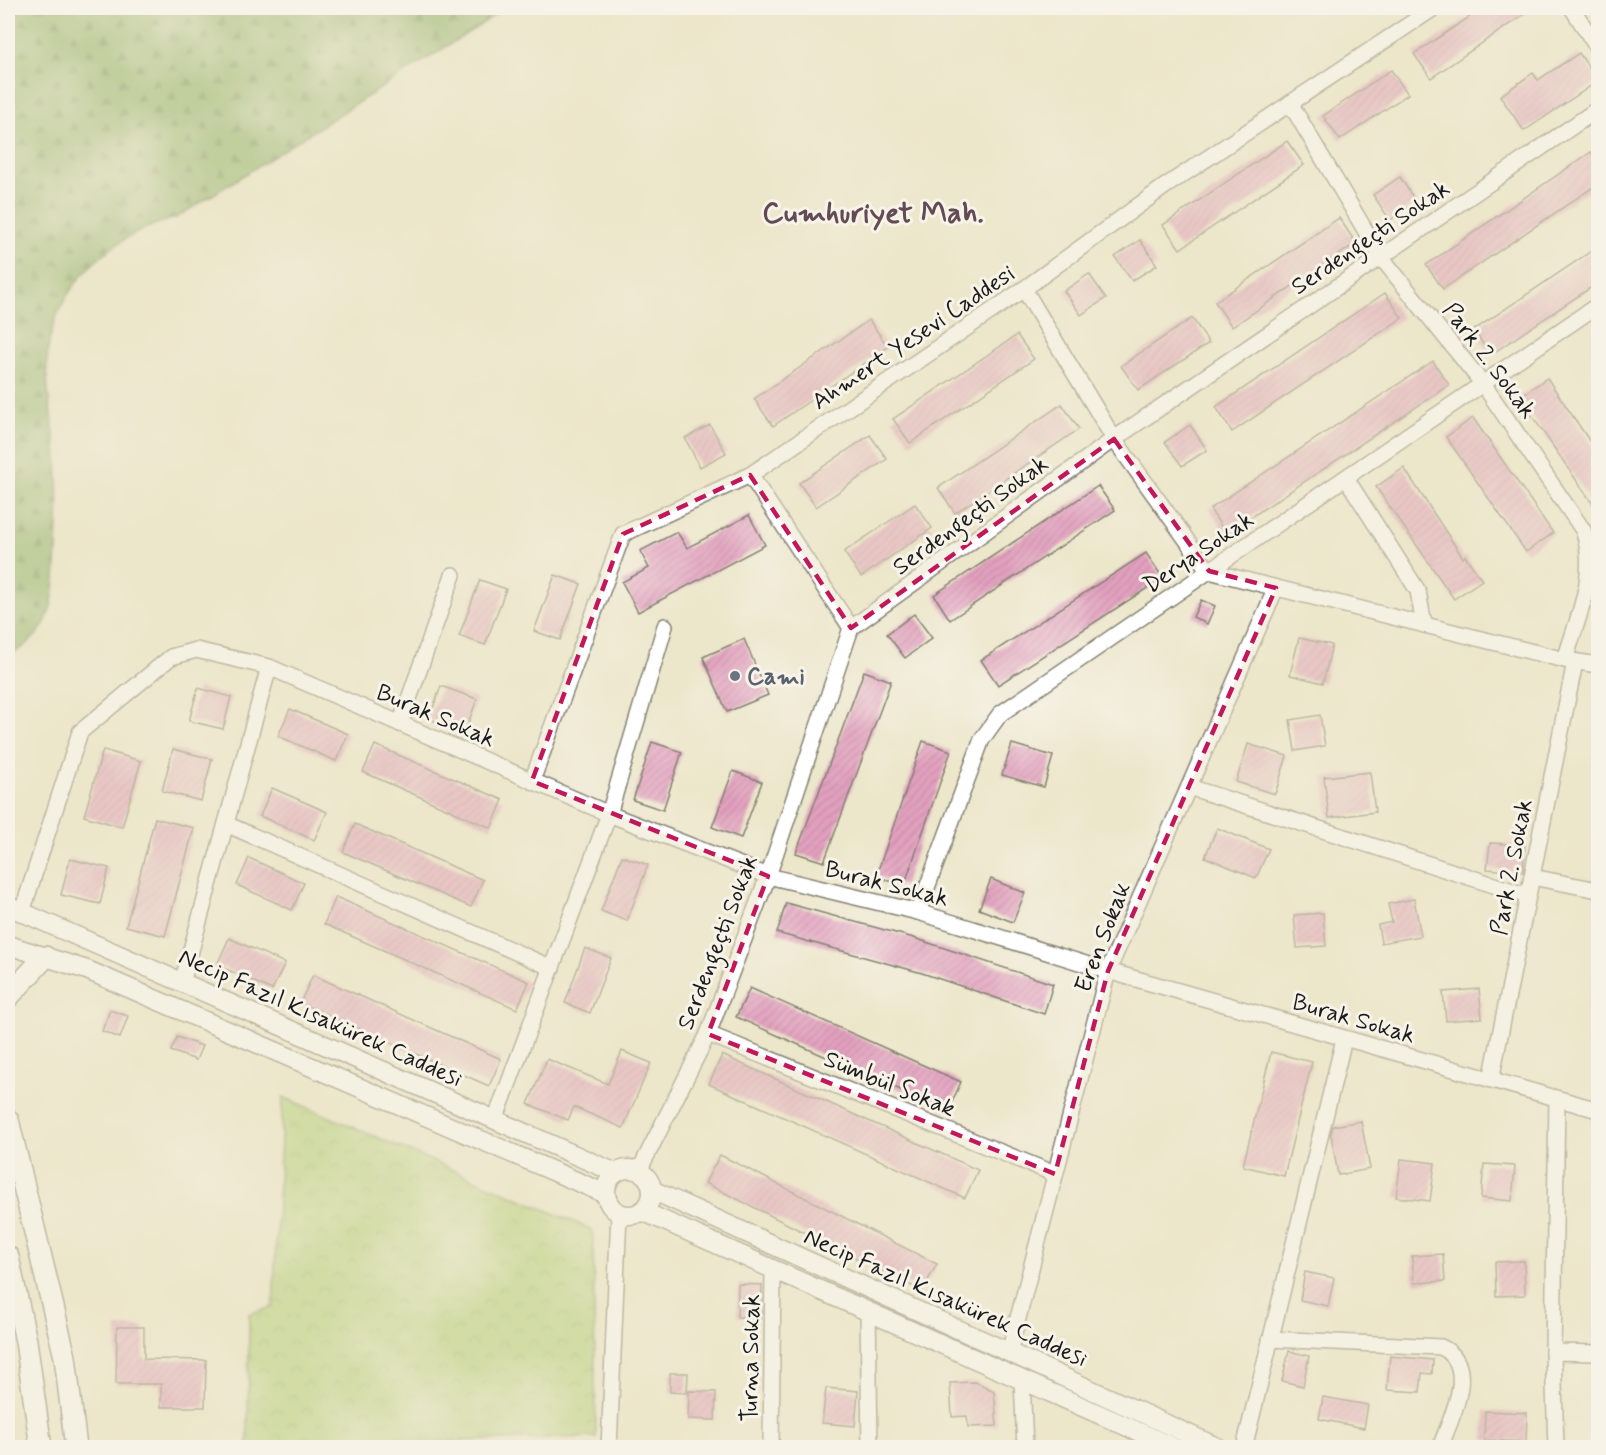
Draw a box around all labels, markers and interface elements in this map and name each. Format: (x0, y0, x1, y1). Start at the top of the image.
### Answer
street label: Serdengeçti Sokak (1285, 174, 1458, 305)
district label: Cumhuriyet Mah. (762, 194, 984, 233)
street label: Ahmert Yesevi Caddesi (806, 259, 1021, 418)
street label: Park 2. Sokak (1435, 296, 1543, 425)
street label: Serdengeçti Sokak (887, 449, 1057, 586)
street label: Derya Sokak (1138, 505, 1260, 602)
place label: Cami (747, 662, 805, 693)
marker: Cami (728, 669, 742, 683)
street label: Burak Sokak (371, 677, 500, 755)
street label: Park 2. Sokak (1484, 796, 1541, 938)
street label: Serdengeçti Sokak (671, 851, 769, 1036)
street label: Burak Sokak (822, 854, 952, 915)
street label: Eren Sokak (1068, 878, 1139, 997)
street label: Necip Fazıl Kısakürek Caddesi (174, 942, 467, 1095)
street label: Burak Sokak (1289, 987, 1419, 1052)
street label: Sümbül Sokak (819, 1044, 960, 1125)
street label: Necip Fazıl Kısakürek Caddesi (799, 1222, 1092, 1375)
street label: Turna Sokak (735, 1294, 768, 1422)

